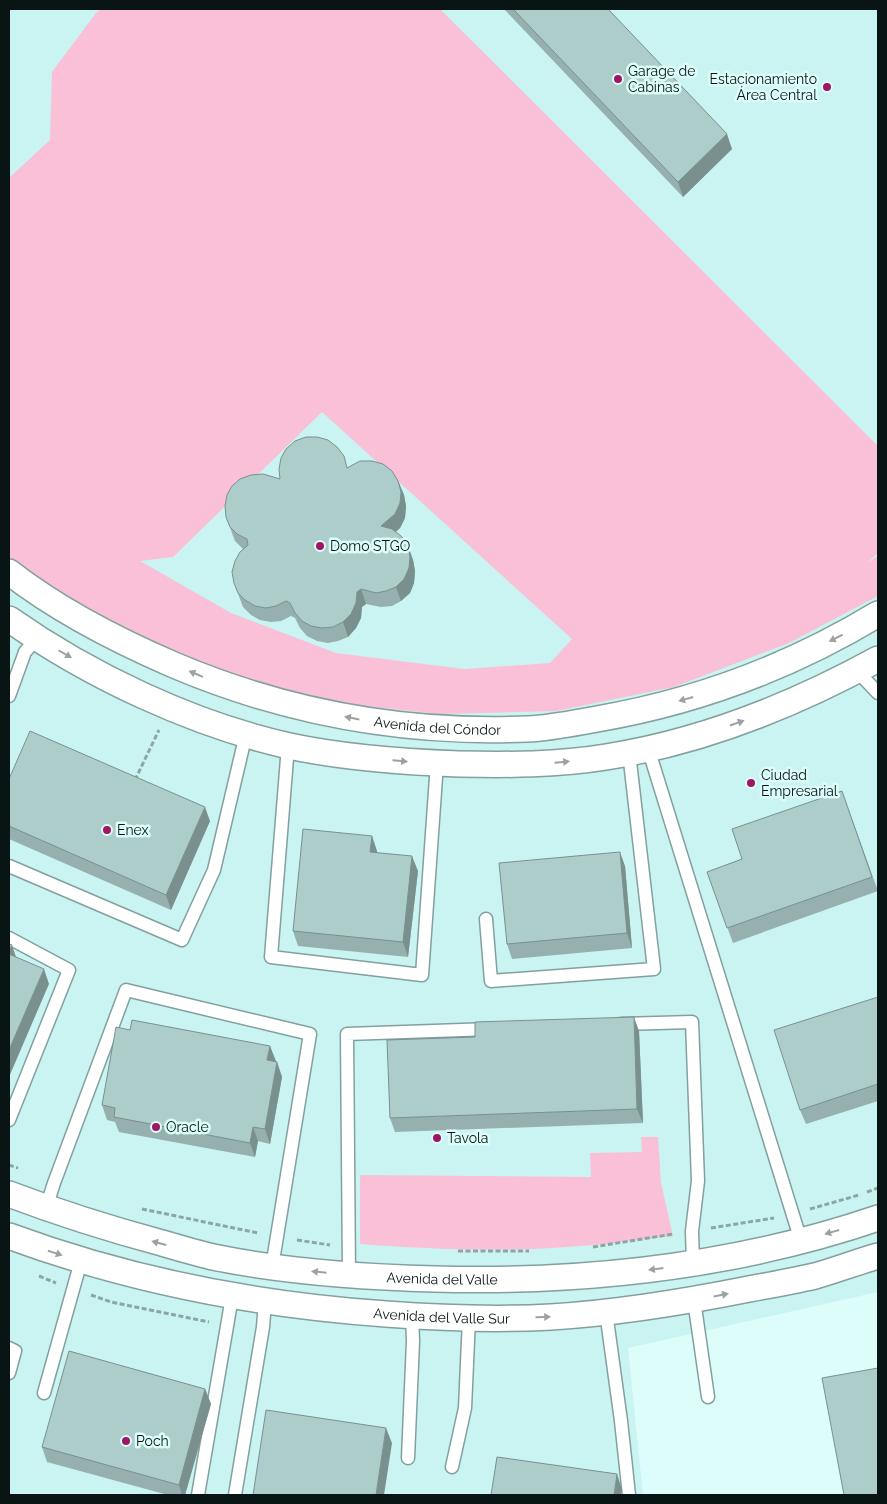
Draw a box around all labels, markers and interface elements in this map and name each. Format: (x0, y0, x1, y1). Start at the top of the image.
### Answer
place label: Garage de Cabinas (628, 63, 696, 95)
place label: Estacionamiento Área Central (709, 71, 817, 103)
marker: Garage de Cabinas (612, 73, 624, 85)
marker: Estacionamiento Área Central (821, 81, 833, 93)
place label: Domo STGO (330, 538, 410, 554)
marker: Domo STGO (314, 540, 326, 552)
one-way arrow (829, 634, 843, 642)
one-way arrow (58, 650, 71, 659)
one-way arrow (189, 670, 203, 678)
one-way arrow (678, 695, 693, 703)
street label: Avenida del Cóndor (373, 713, 501, 738)
one-way arrow (344, 714, 360, 722)
one-way arrow (730, 719, 745, 727)
one-way arrow (392, 757, 408, 765)
one-way arrow (554, 758, 570, 766)
place label: Ciudad Empresarial (761, 767, 838, 799)
marker: Ciudad Empresarial (745, 777, 757, 789)
place label: Enex (117, 822, 149, 838)
marker: Enex (101, 824, 113, 836)
place label: Oracle (166, 1119, 209, 1135)
marker: Oracle (150, 1121, 162, 1133)
place label: Tavola (447, 1130, 488, 1146)
marker: Tavola (431, 1132, 443, 1144)
one-way arrow (824, 1229, 839, 1237)
one-way arrow (152, 1238, 167, 1246)
one-way arrow (47, 1249, 62, 1257)
one-way arrow (647, 1265, 663, 1273)
one-way arrow (311, 1268, 327, 1276)
street label: Avenida del Valle (386, 1269, 498, 1288)
one-way arrow (714, 1291, 729, 1299)
street label: Avenida del Valle Sur (373, 1305, 510, 1326)
one-way arrow (535, 1313, 551, 1321)
place label: Poch (136, 1433, 169, 1449)
marker: Poch (120, 1435, 132, 1447)

